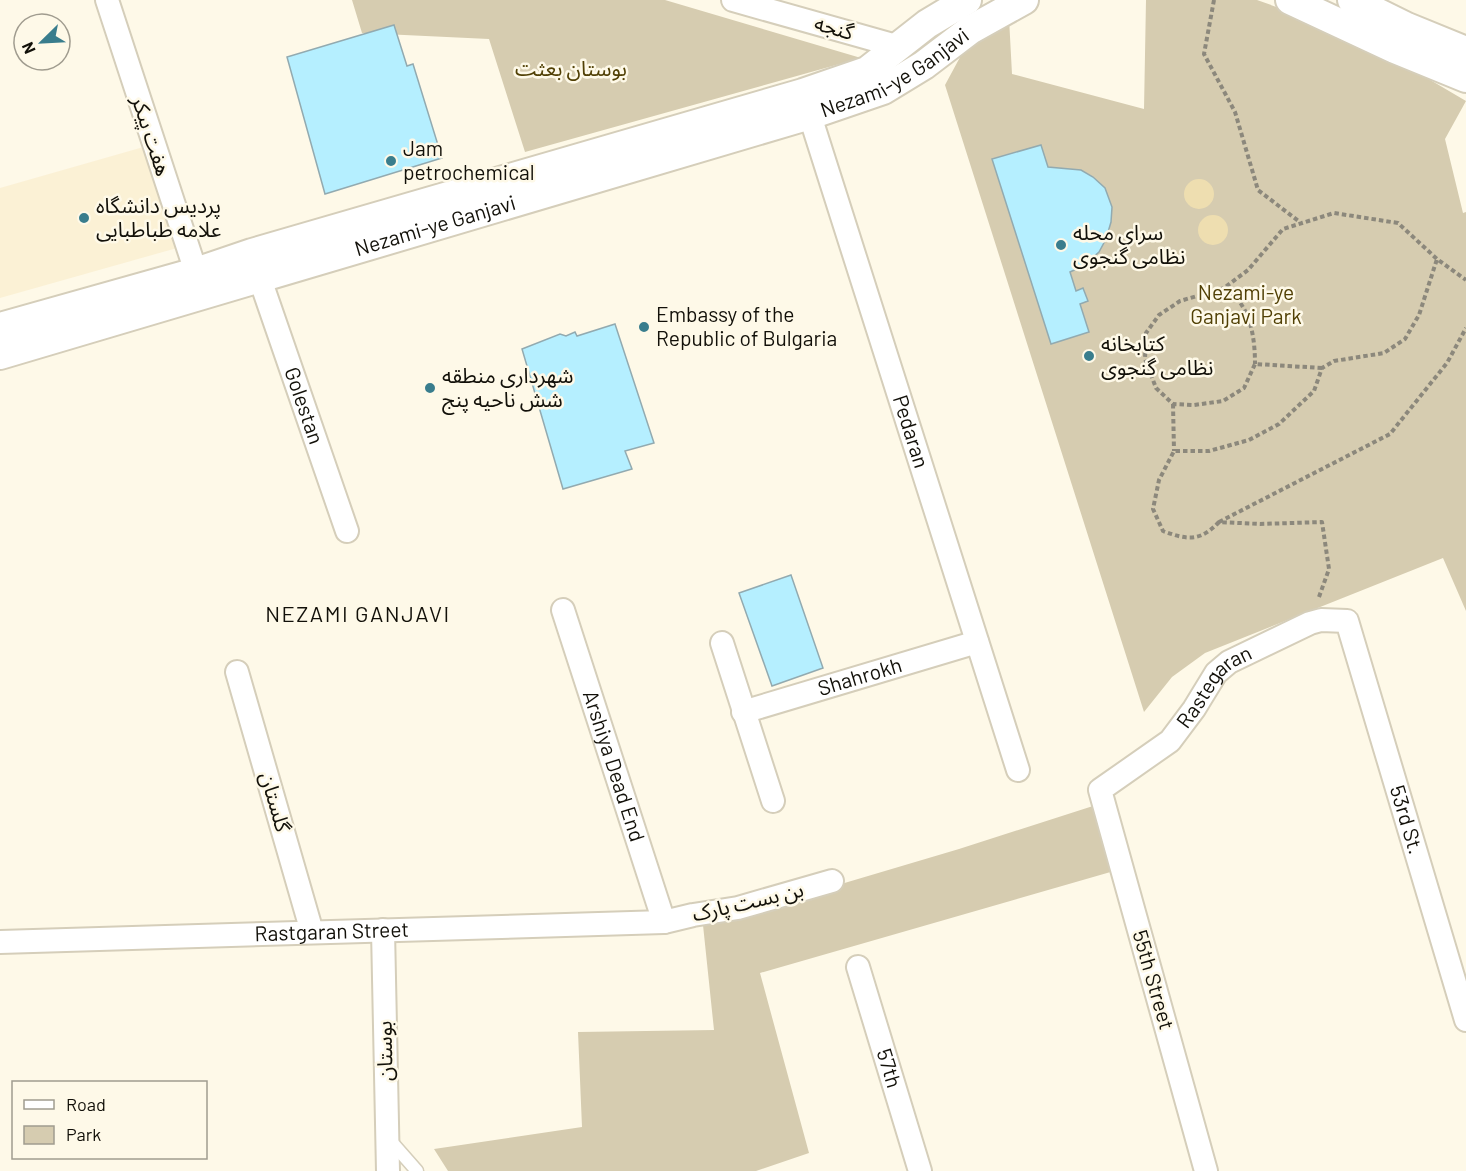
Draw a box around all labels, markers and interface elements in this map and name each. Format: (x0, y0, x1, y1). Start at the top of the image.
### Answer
street label: گنجه (812, 9, 857, 44)
north arrow (12, 12, 72, 72)
street label: Nezami-ye Ganjavi (817, 22, 973, 122)
text: N (17, 40, 39, 57)
park label: بوستان بعثت (515, 55, 627, 81)
street label: هفت پیکر (125, 91, 177, 179)
place label: Jam petrochemical (403, 135, 535, 184)
marker: Jam petrochemical (384, 154, 398, 168)
street label: Nezami-ye Ganjavi (351, 189, 518, 260)
place label: پردیس دانشگاه علامه طباطبایی (96, 192, 221, 242)
marker: پردیس دانشگاه علامه طباطبایی (77, 211, 91, 225)
place label: سرای محله نظامی گنجوی (1073, 219, 1185, 269)
marker: سرای محله نظامی گنجوی (1054, 238, 1068, 252)
park label: Nezami-ye Ganjavi Park (1190, 279, 1302, 328)
place label: Embassy of the Republic of Bulgaria (656, 301, 837, 350)
marker: Embassy of the Republic of Bulgaria (637, 320, 651, 334)
place label: كتابخانه نظامی گنجوی (1101, 330, 1213, 380)
marker: كتابخانه نظامی گنجوی (1082, 349, 1096, 363)
place label: شهرداری منطقه شش ناحیه پنج (442, 362, 573, 415)
street label: Golestan (280, 363, 330, 447)
marker: شهرداری منطقه شش ناحیه پنج (423, 381, 437, 395)
street label: Pedaran (889, 392, 935, 471)
district label: NEZAMI GANJAVI (265, 600, 451, 626)
street label: Rastegaran (1170, 639, 1255, 732)
street label: Shahrokh (814, 651, 904, 700)
street label: Arshiya Dead End (579, 687, 651, 844)
street label: گلستان (255, 769, 297, 835)
street label: 53rd St. (1386, 782, 1430, 857)
street label: بن بست پارک (690, 876, 806, 928)
street label: Rastgaran Street (254, 916, 409, 945)
street label: 55th Street (1128, 927, 1181, 1032)
street label: بوستان (370, 1021, 398, 1081)
street label: 57th (873, 1045, 908, 1091)
legend (12, 1081, 207, 1159)
text: Road (66, 1093, 106, 1115)
text: Park (66, 1123, 101, 1145)

